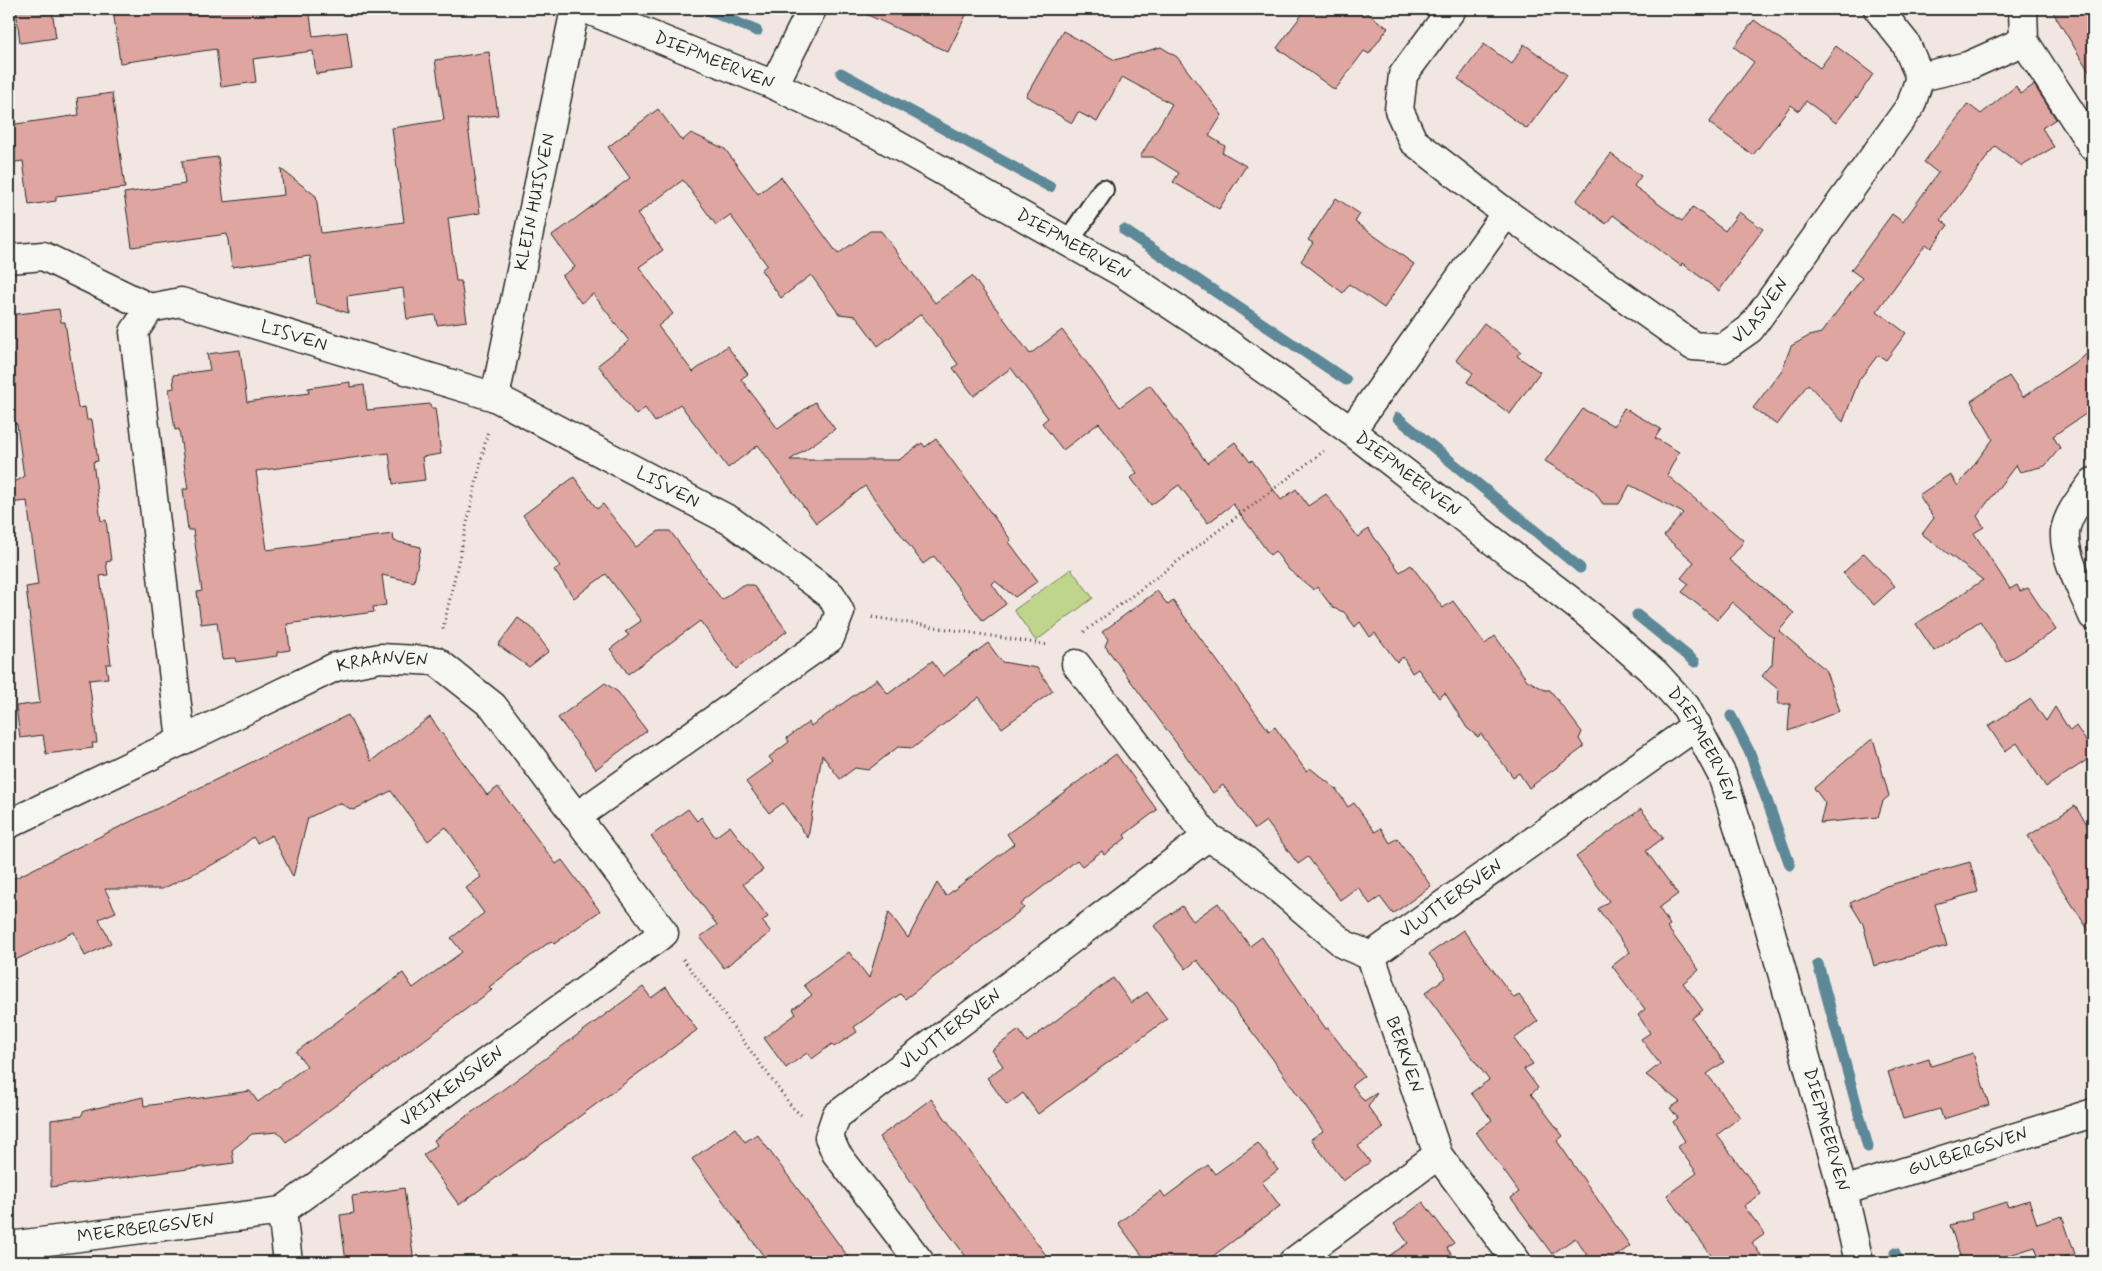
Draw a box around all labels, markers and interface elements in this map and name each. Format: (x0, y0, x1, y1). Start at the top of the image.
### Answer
street label: DIEPMEERVEN (651, 26, 778, 96)
street label: KLEIN HUISVEN (509, 131, 561, 273)
street label: DIEPMEERVEN (1012, 203, 1135, 287)
street label: VLASVEN (1727, 273, 1795, 350)
street label: LISVEN (258, 315, 330, 358)
street label: DIEPMEERVEN (1350, 426, 1465, 523)
street label: LISVEN (632, 461, 703, 514)
street label: KRAANVEN (335, 646, 429, 678)
street label: DIEPMEERVEN (1662, 682, 1742, 805)
street label: VLUTTERSVEN (1395, 854, 1508, 944)
street label: VLUTTERSVEN (895, 983, 1007, 1076)
street label: BERKVEN (1380, 1014, 1428, 1096)
street label: VRIJKENSVEN (395, 1041, 509, 1133)
street label: DIEPMEERVEN (1797, 1065, 1855, 1194)
street label: GULBERGSVEN (1905, 1122, 2031, 1182)
street label: MEERBERGSVEN (76, 1208, 216, 1249)

